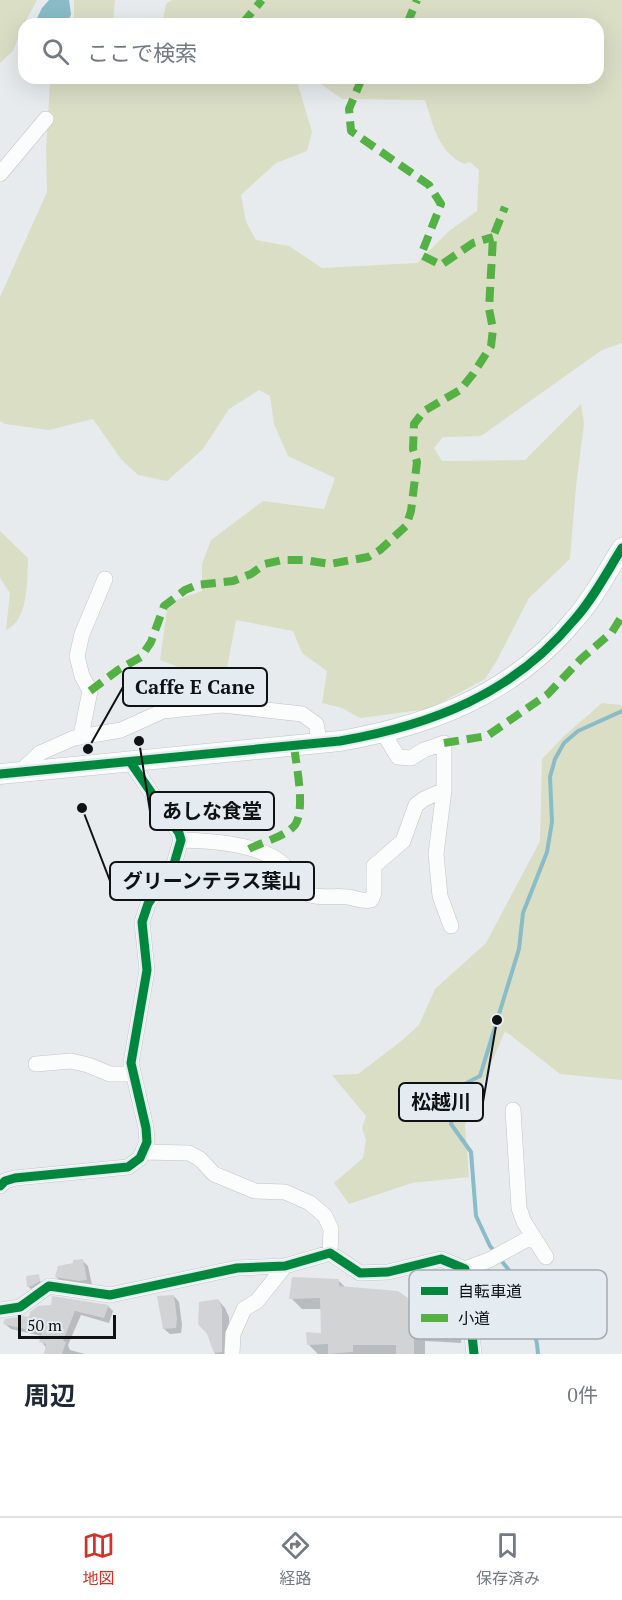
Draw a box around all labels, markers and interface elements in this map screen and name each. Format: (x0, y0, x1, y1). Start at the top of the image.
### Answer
search box (18, 18, 604, 84)
icon: search (39, 35, 72, 68)
text: ここで検索 (87, 38, 197, 67)
callout: Caffe E Cane (123, 668, 267, 706)
text: Caffe E Cane (135, 673, 255, 700)
callout: あしな食堂 (150, 792, 274, 830)
text: あしな食堂 (162, 797, 262, 824)
callout: グリーンテラス葉山 (110, 862, 314, 900)
text: グリーンテラス葉山 (123, 867, 301, 894)
callout: 松越川 (399, 1083, 483, 1121)
text: 松越川 (411, 1088, 471, 1115)
legend (409, 1270, 607, 1339)
text: 自転車道 (458, 1280, 522, 1302)
text: 小道 (458, 1307, 490, 1329)
scale bar (18, 1312, 116, 1340)
text: 50 m (27, 1314, 62, 1336)
text: 周辺 (24, 1378, 76, 1412)
text: 0件 (567, 1381, 598, 1408)
tab: 地図 (82, 1529, 115, 1589)
tab: 経路 (279, 1529, 312, 1589)
tab: 保存済み (476, 1529, 540, 1589)

